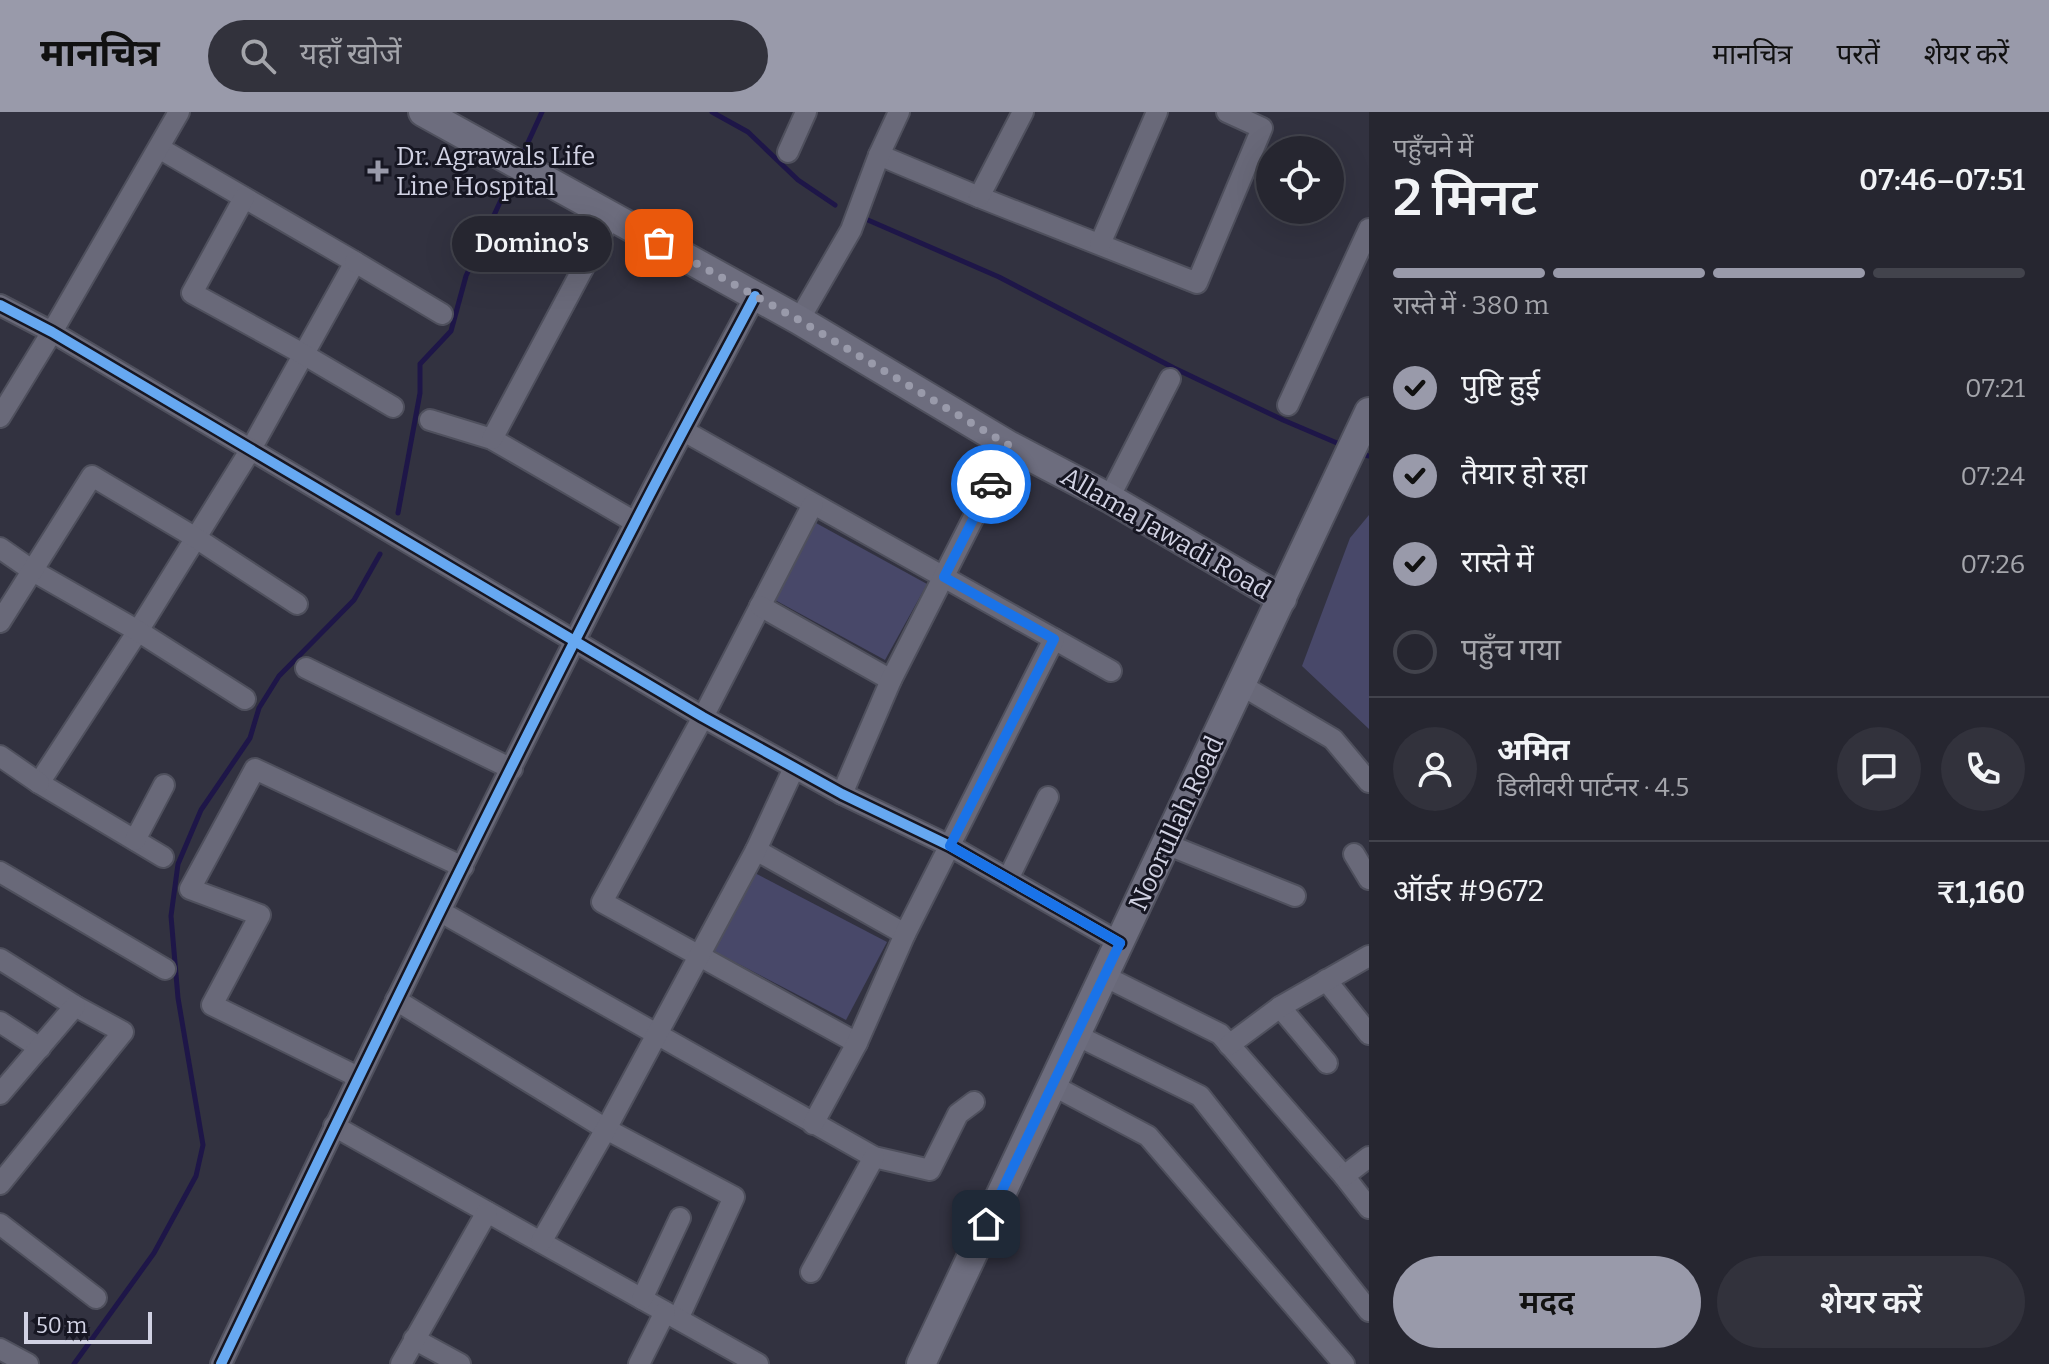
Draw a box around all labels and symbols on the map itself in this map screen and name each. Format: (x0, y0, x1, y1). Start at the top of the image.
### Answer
place label: Dr. Agrawals Life Line Hospital (396, 141, 595, 202)
marker: Dr. Agrawals Life Line Hospital (367, 160, 389, 182)
pin (625, 209, 693, 277)
callout: Domino's (451, 215, 611, 271)
courier (951, 444, 1031, 524)
street label: Allama Jawadi Road (1055, 461, 1276, 606)
street label: Noorullah Road (1122, 731, 1230, 915)
pin (952, 1190, 1020, 1258)
scale bar (24, 1308, 152, 1344)

